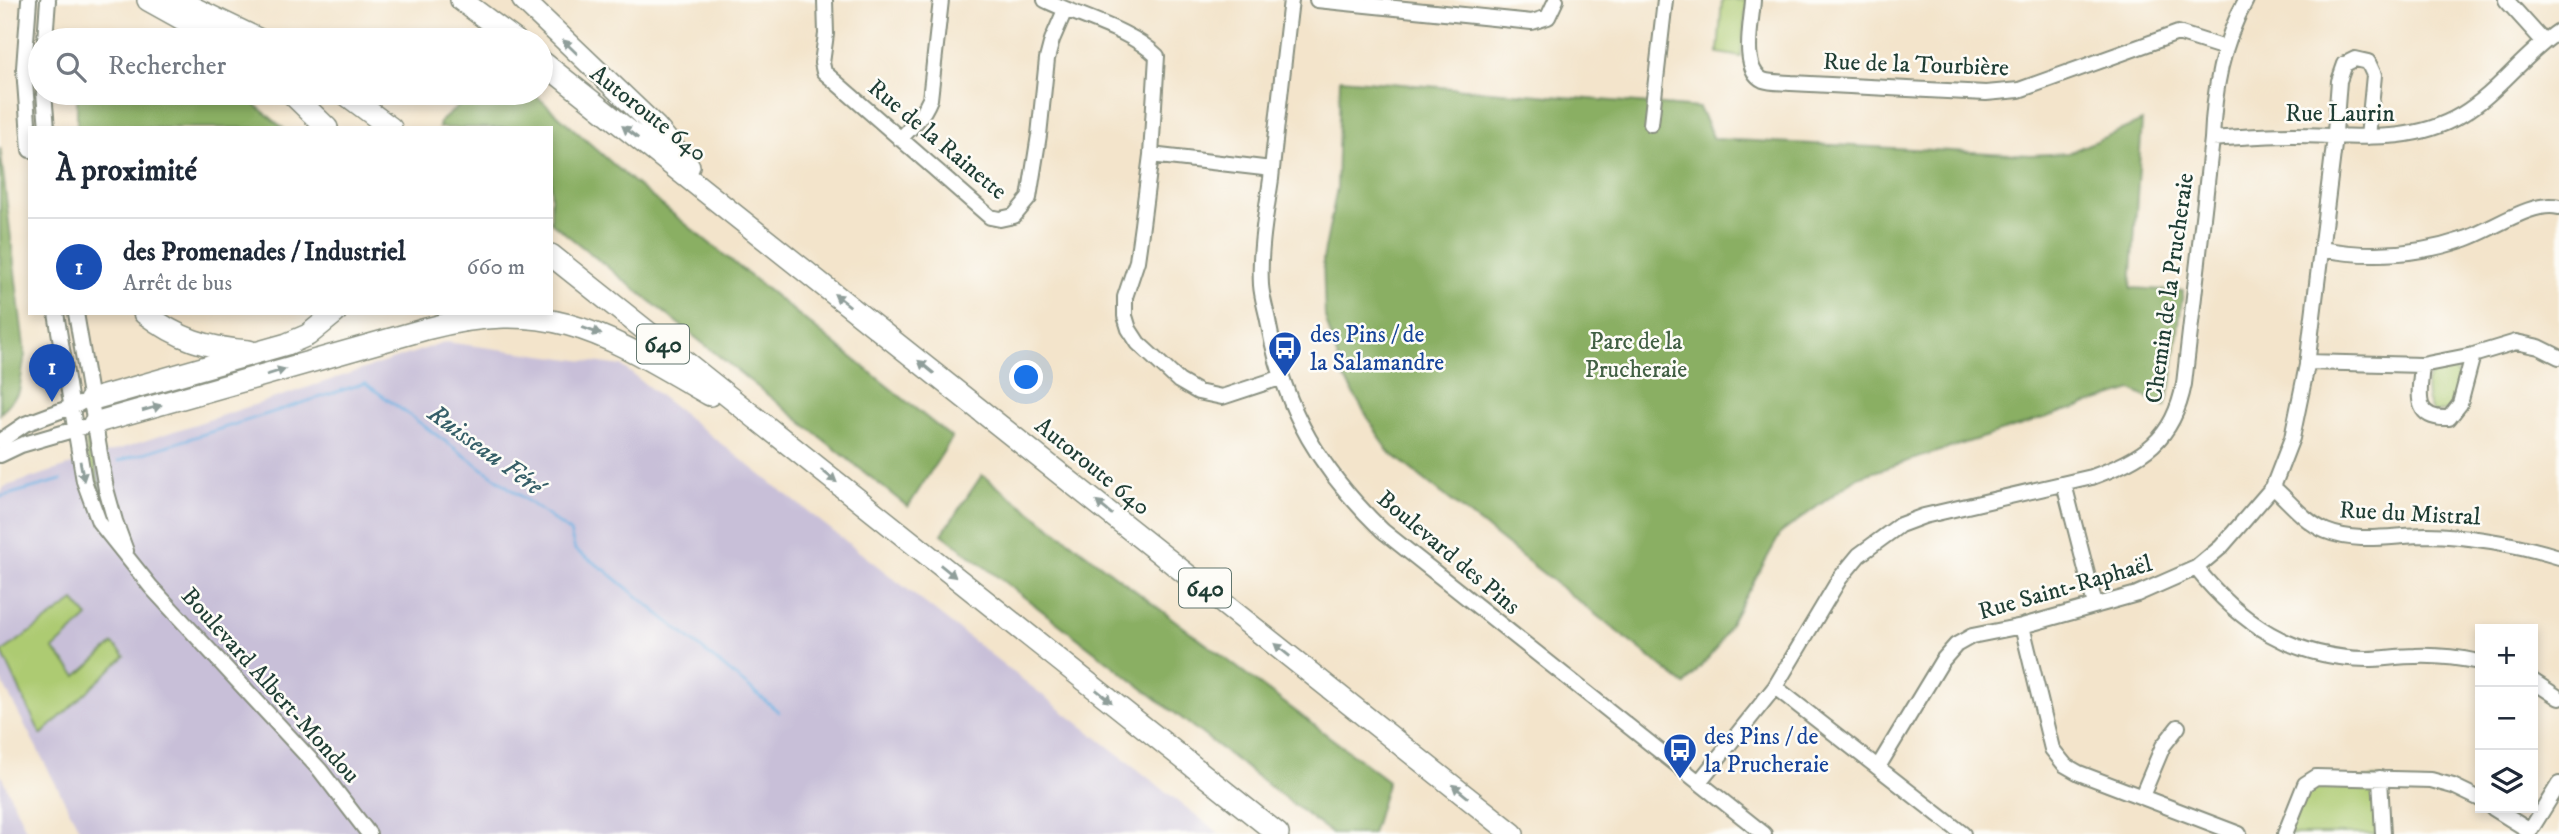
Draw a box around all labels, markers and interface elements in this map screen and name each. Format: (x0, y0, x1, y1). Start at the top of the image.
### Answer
search box (28, 28, 553, 105)
one-way arrow (562, 39, 579, 55)
street label: Rue de la Tourbière (1822, 47, 2010, 83)
icon: search (52, 48, 90, 86)
text: Rechercher (108, 50, 226, 83)
street label: Autoroute 640 (584, 59, 713, 169)
street label: Rue de la Rainette (862, 73, 1013, 207)
street label: Rue Laurin (2285, 99, 2395, 129)
one-way arrow (622, 124, 640, 139)
text: À proximité (56, 153, 197, 190)
street label: Chemin de la Prucheraie (2139, 171, 2201, 405)
text: des Promenades / Industriel (123, 236, 406, 269)
text: 1 (75, 253, 83, 282)
text: 660 m (466, 253, 525, 282)
text: Arrêt de bus (123, 269, 232, 298)
one-way arrow (834, 293, 852, 308)
place label: des Pins / de la Salamandre (1310, 320, 1444, 378)
road number: 640 (637, 324, 689, 364)
one-way arrow (582, 326, 603, 337)
park label: Parc de la Prucheraie (1585, 327, 1687, 385)
bus stop icon: des Pins / de la Salamandre (1266, 329, 1304, 378)
pin: 1 (29, 344, 75, 402)
one-way arrow (917, 359, 935, 374)
your location (1009, 360, 1043, 394)
one-way arrow (266, 366, 287, 376)
water label: Ruisseau Féré (420, 397, 553, 506)
one-way arrow (142, 402, 163, 412)
street label: Autoroute 640 (1028, 411, 1156, 523)
one-way arrow (77, 460, 88, 482)
one-way arrow (819, 469, 837, 484)
street label: Boulevard des Pins (1371, 484, 1526, 621)
street label: Rue du Mistral (2339, 495, 2482, 533)
one-way arrow (1095, 501, 1113, 516)
street label: Rue Saint-Raphaël (1975, 549, 2156, 627)
one-way arrow (938, 564, 956, 579)
road number: 640 (1179, 568, 1231, 608)
street label: Boulevard Albert-Mondou (174, 582, 366, 790)
map controls (2475, 624, 2538, 813)
button: + (2475, 624, 2538, 687)
one-way arrow (1273, 642, 1291, 657)
button: − (2475, 687, 2538, 750)
one-way arrow (1095, 689, 1113, 704)
place label: des Pins / de la Prucheraie (1704, 722, 1829, 780)
bus stop icon: des Pins / de la Prucheraie (1661, 731, 1699, 780)
button: layers (2475, 750, 2538, 813)
one-way arrow (1451, 785, 1469, 799)

